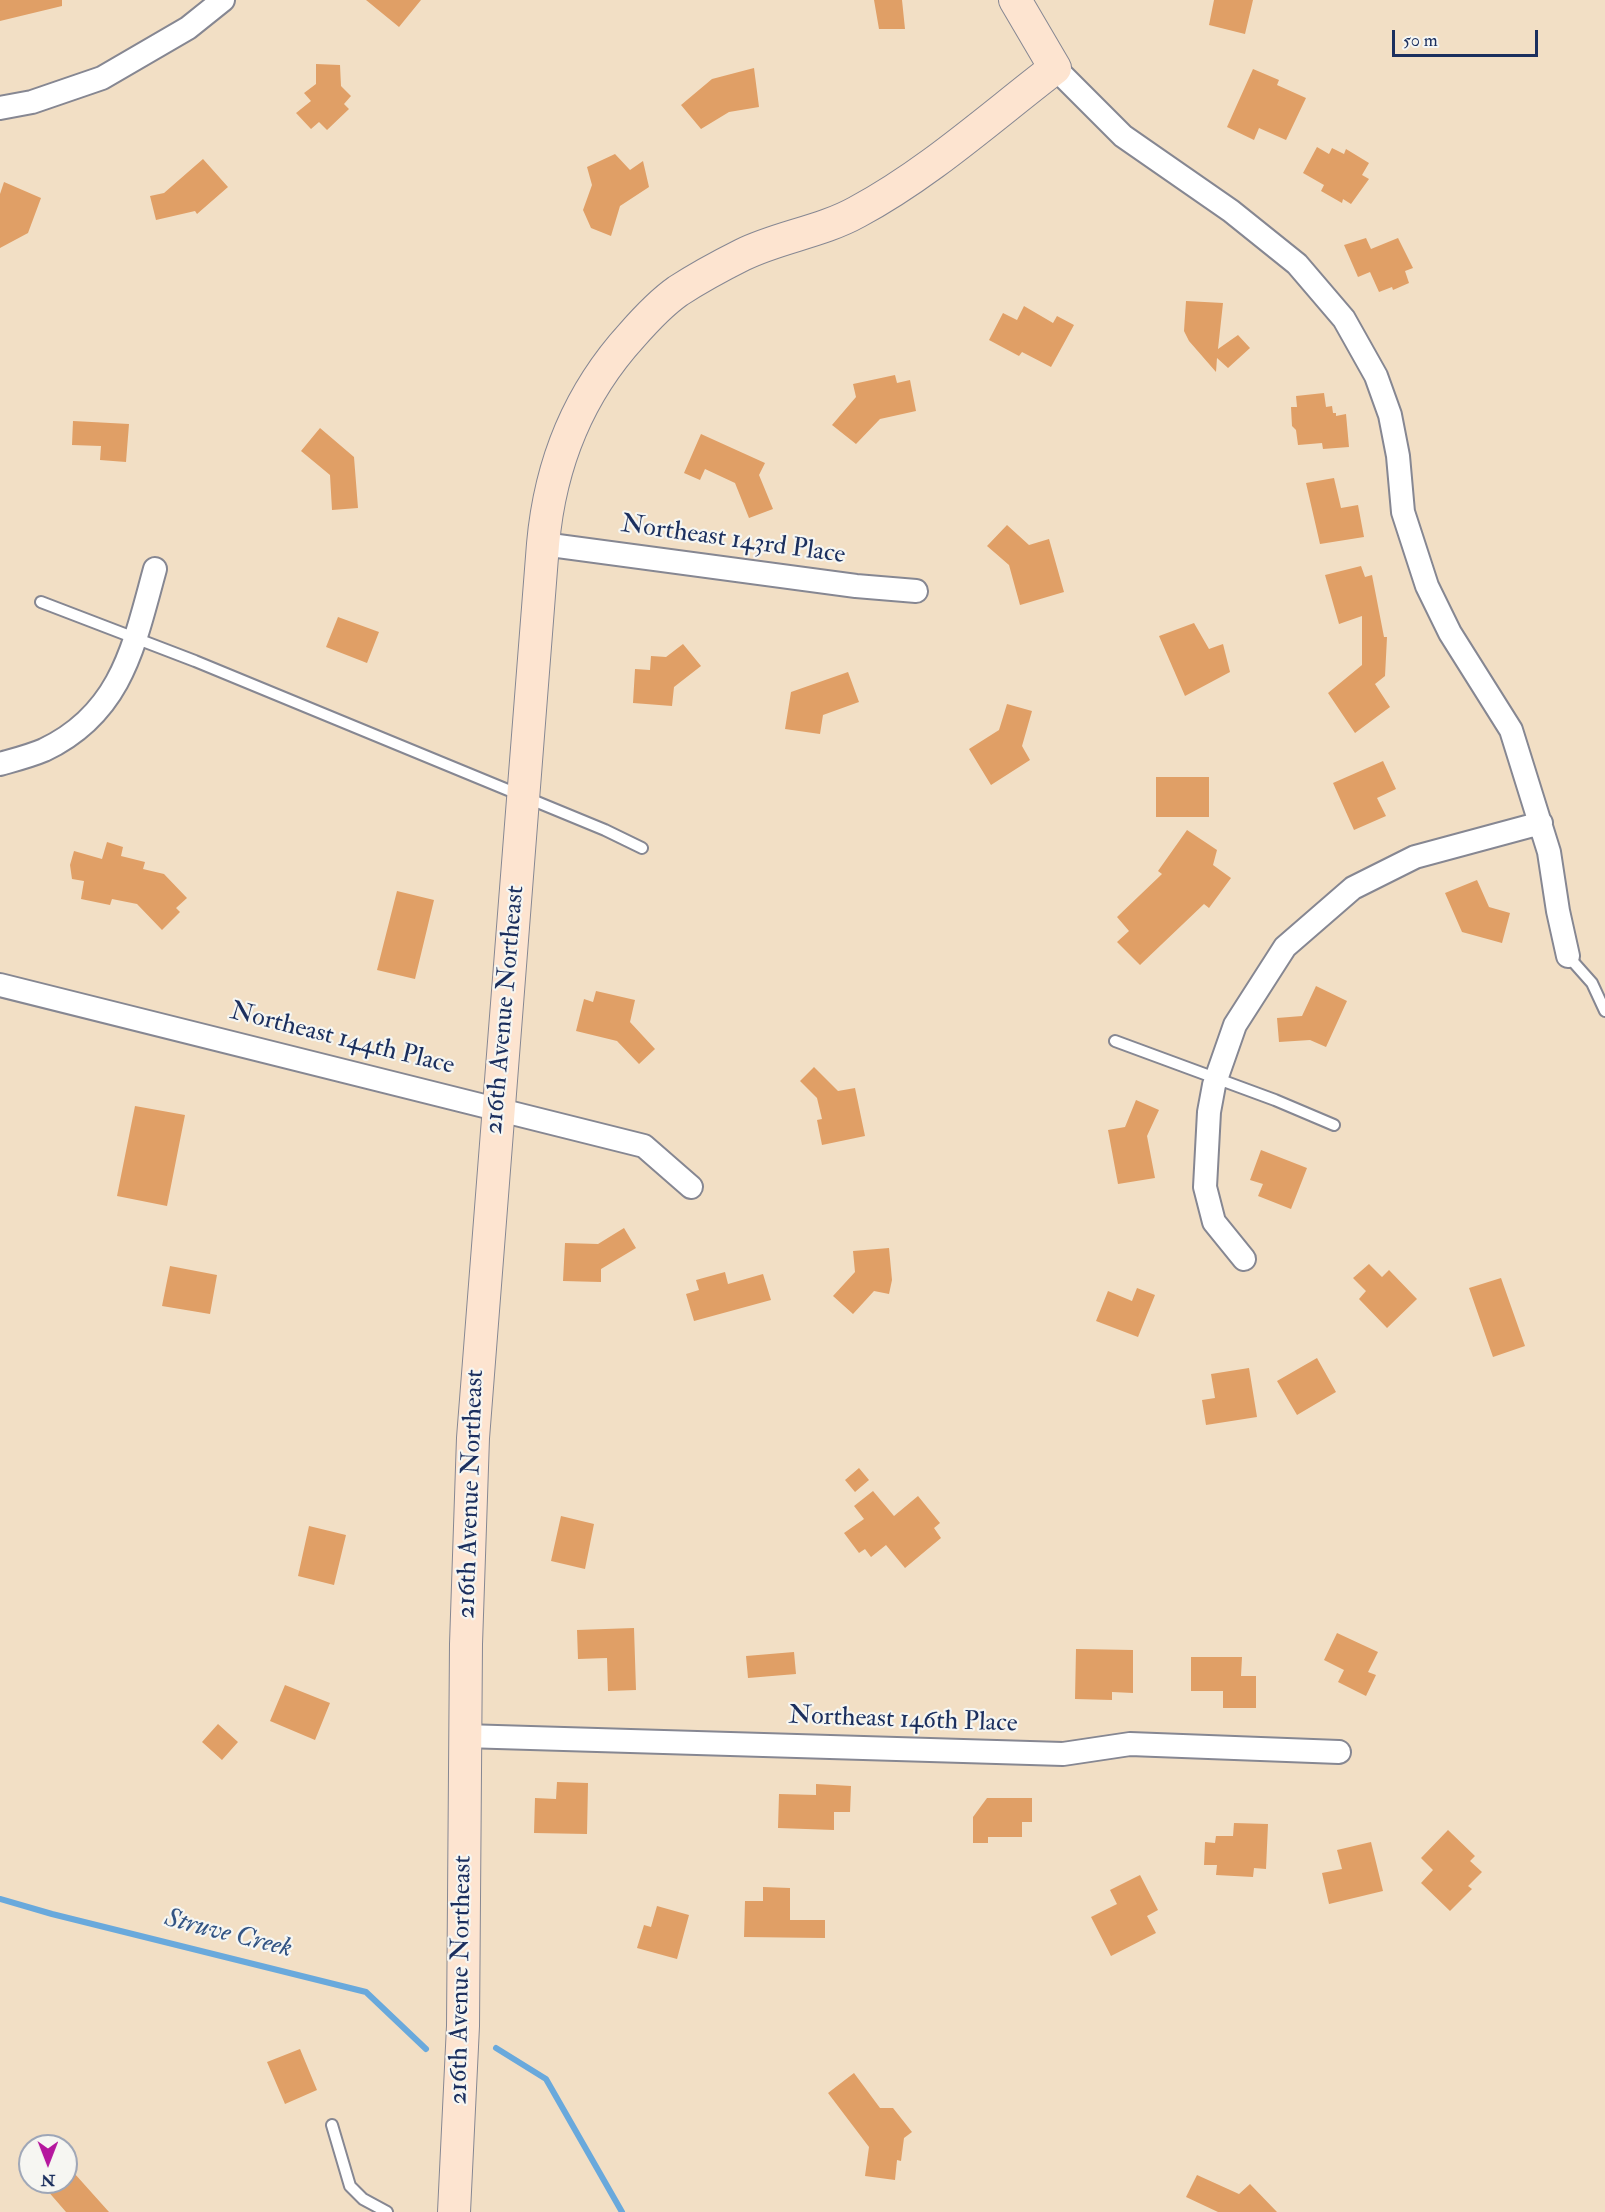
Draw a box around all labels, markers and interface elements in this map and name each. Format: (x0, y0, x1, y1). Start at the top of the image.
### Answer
scale bar (1395, 18, 1540, 56)
text: 50 m (1403, 29, 1438, 52)
street label: Northeast 143rd Place (619, 510, 847, 572)
street label: 216th Avenue Northeast (480, 884, 532, 1136)
street label: Northeast 144th Place (227, 997, 457, 1083)
street label: 216th Avenue Northeast (452, 1369, 492, 1619)
street label: Northeast 146th Place (788, 1701, 1018, 1741)
street label: 216th Avenue Northeast (444, 1855, 480, 2105)
water label: Struve Creek (161, 1904, 295, 1966)
north arrow (18, 2134, 78, 2194)
text: N (41, 2170, 55, 2190)

